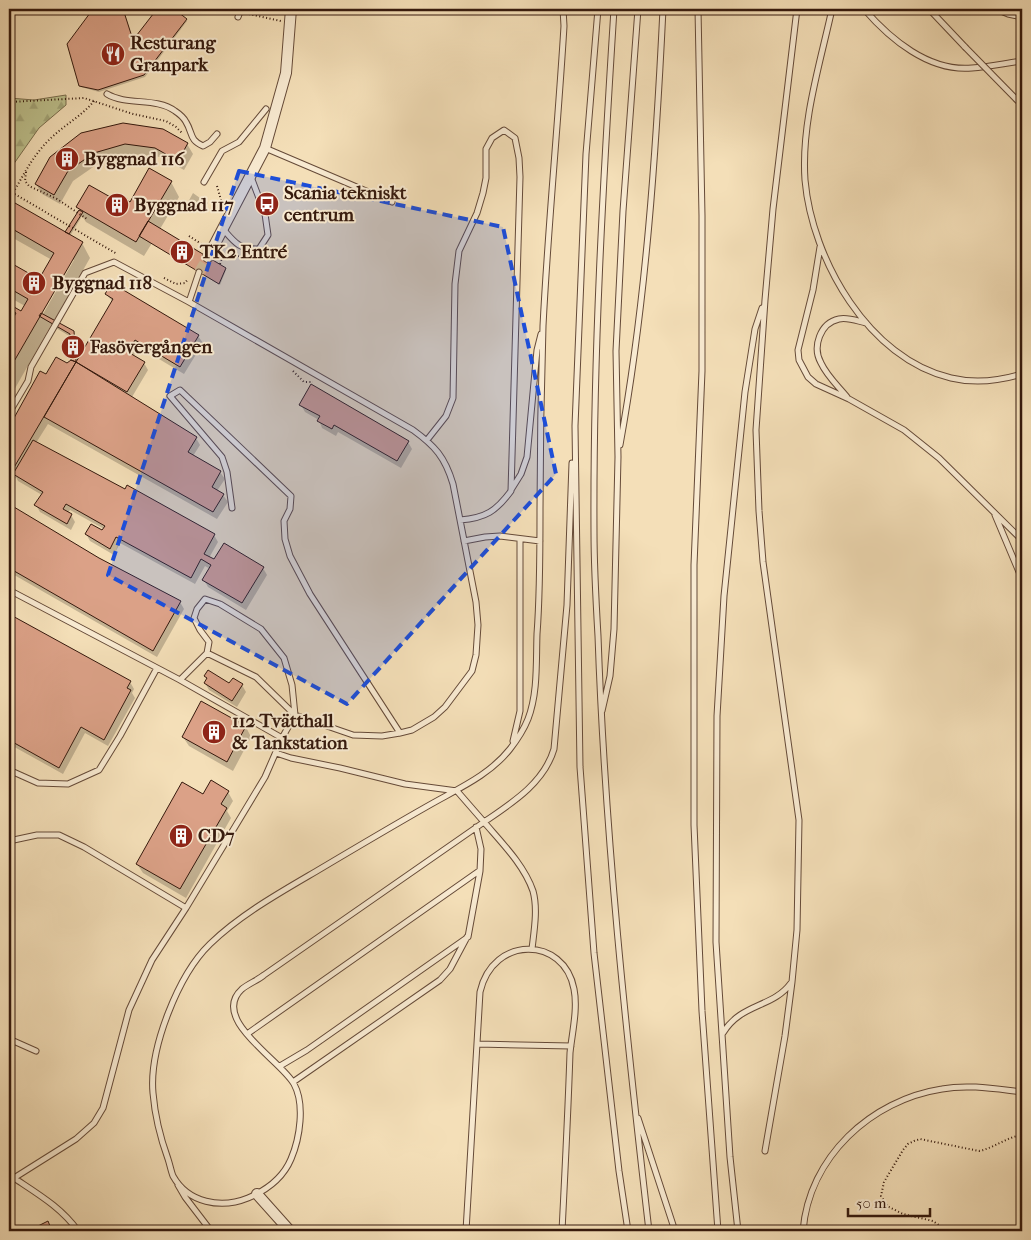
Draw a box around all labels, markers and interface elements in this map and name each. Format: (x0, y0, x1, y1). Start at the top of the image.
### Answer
place label: Resturang Granpark (130, 32, 216, 76)
restaurant icon: Resturang Granpark (100, 41, 126, 67)
building icon: Byggnad 116 (54, 146, 80, 172)
place label: Byggnad 116 (84, 148, 185, 170)
place label: Scania tekniskt centrum (284, 182, 407, 226)
bus stop icon: Scania tekniskt centrum (254, 191, 280, 217)
building icon: Byggnad 117 (104, 192, 130, 218)
place label: Byggnad 117 (134, 194, 234, 216)
building icon: TK2 Entré (169, 239, 195, 265)
place label: TK2 Entré (199, 241, 288, 263)
building icon: Byggnad 118 (21, 270, 47, 296)
place label: Byggnad 118 (52, 272, 152, 294)
building icon: Fasövergången (60, 334, 86, 360)
place label: Fasövergången (89, 336, 213, 358)
place label: 112 Tvätthall & Tankstation (232, 710, 349, 754)
building icon: 112 Tvätthall & Tankstation (201, 719, 227, 745)
building icon: CD7 (168, 823, 194, 849)
place label: CD7 (198, 825, 234, 847)
scale bar (848, 1185, 931, 1217)
text: 50 m (856, 1194, 887, 1212)

